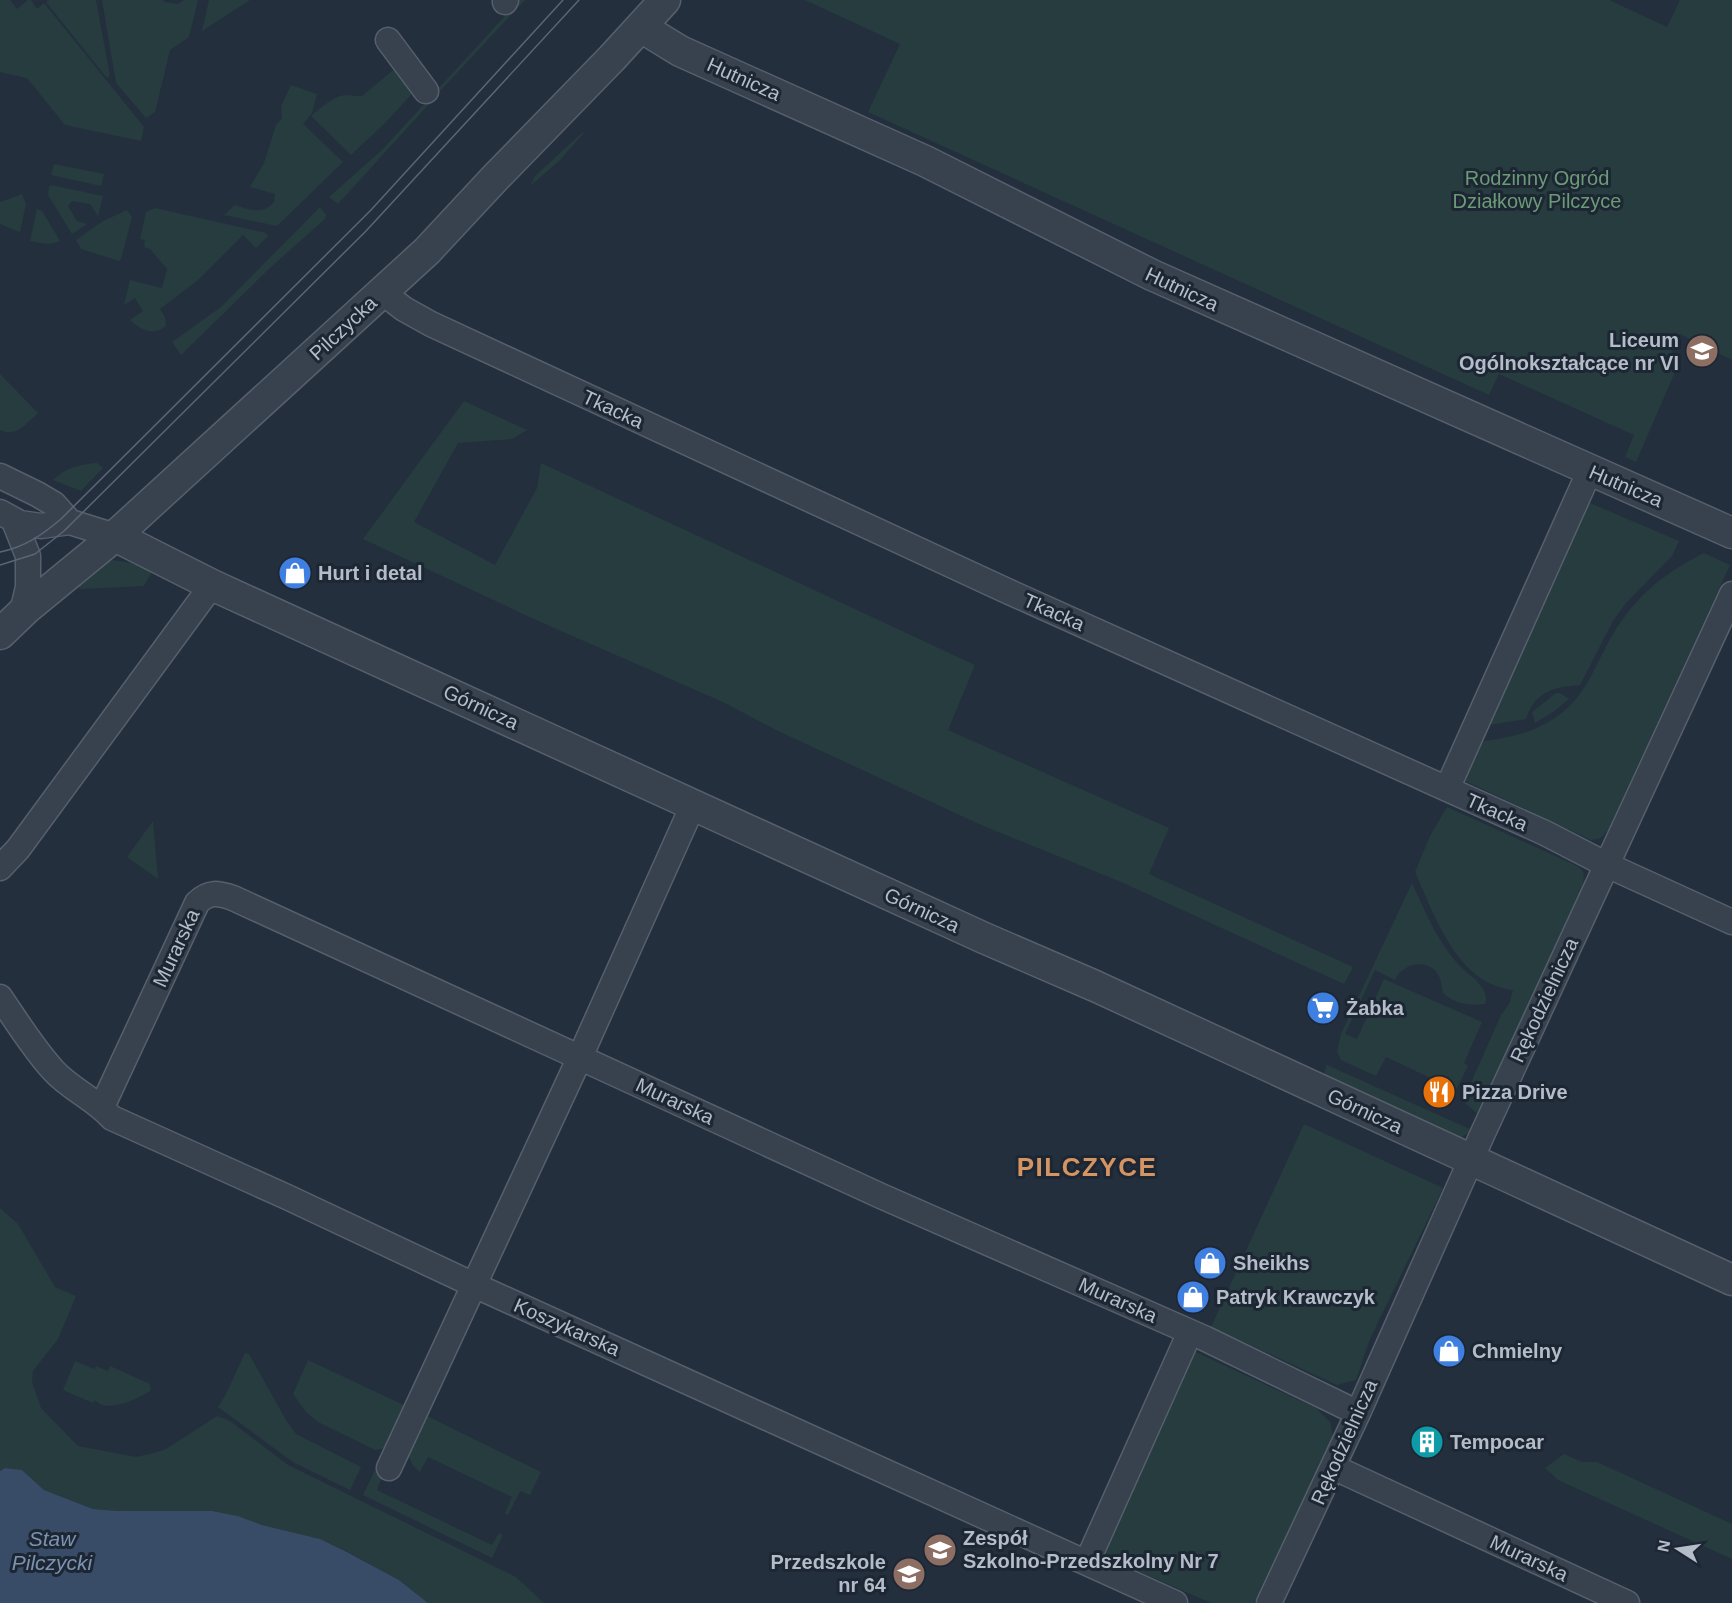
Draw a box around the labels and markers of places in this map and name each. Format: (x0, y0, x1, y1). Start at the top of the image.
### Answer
place label: Liceum Ogólnokształcące nr VI (1459, 329, 1679, 374)
school or university icon: Liceum Ogólnokształcące nr VI (1684, 333, 1720, 369)
shop icon: Hurt i detal (277, 555, 313, 591)
place label: Hurt i detal (318, 562, 422, 584)
supermarket icon: Żabka (1305, 990, 1341, 1026)
place label: Żabka (1346, 997, 1405, 1019)
restaurant icon: Pizza Drive (1421, 1074, 1457, 1110)
place label: Pizza Drive (1462, 1081, 1568, 1103)
shop icon: Sheikhs (1192, 1245, 1228, 1281)
place label: Sheikhs (1233, 1252, 1310, 1274)
shop icon: Patryk Krawczyk (1175, 1279, 1211, 1315)
place label: Patryk Krawczyk (1216, 1286, 1376, 1308)
shop icon: Chmielny (1431, 1333, 1467, 1369)
place label: Chmielny (1472, 1340, 1563, 1362)
building icon: Tempocar (1409, 1424, 1445, 1460)
place label: Tempocar (1450, 1431, 1544, 1453)
place label: Zespół Szkolno-Przedszkolny Nr 7 (963, 1527, 1219, 1572)
school or university icon: Zespół Szkolno-Przedszkolny Nr 7 (922, 1532, 958, 1568)
place label: Przedszkole nr 64 (770, 1551, 887, 1596)
school or university icon: Przedszkole nr 64 (891, 1556, 927, 1592)

